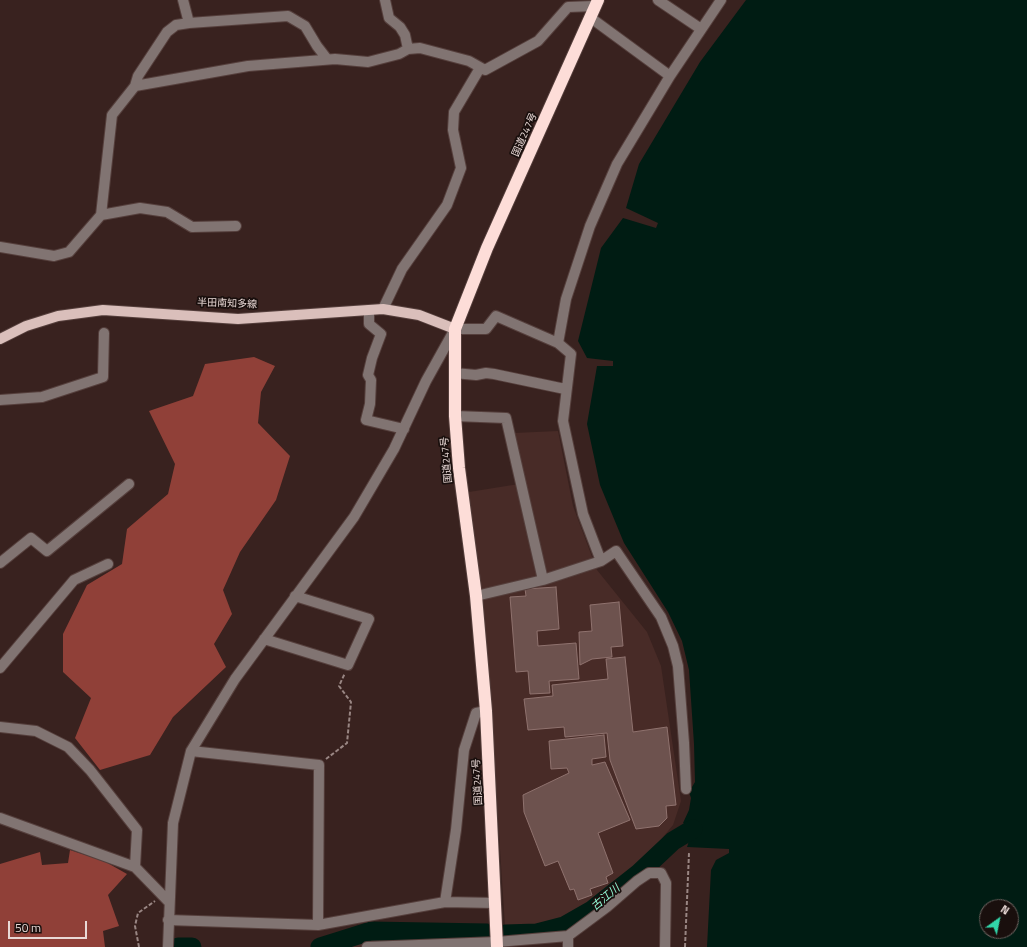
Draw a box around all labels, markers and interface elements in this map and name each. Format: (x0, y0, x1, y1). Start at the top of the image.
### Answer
street label: 国道247号 (510, 111, 540, 159)
street label: 半田南知多線 (197, 297, 257, 311)
street label: 国道247号 (439, 436, 455, 484)
street label: 国道247号 (471, 758, 485, 806)
water label: 古江川 (589, 882, 623, 914)
north arrow (979, 899, 1019, 939)
text: N (997, 901, 1013, 919)
scale bar (10, 913, 89, 939)
text: 50 m (15, 918, 41, 937)

